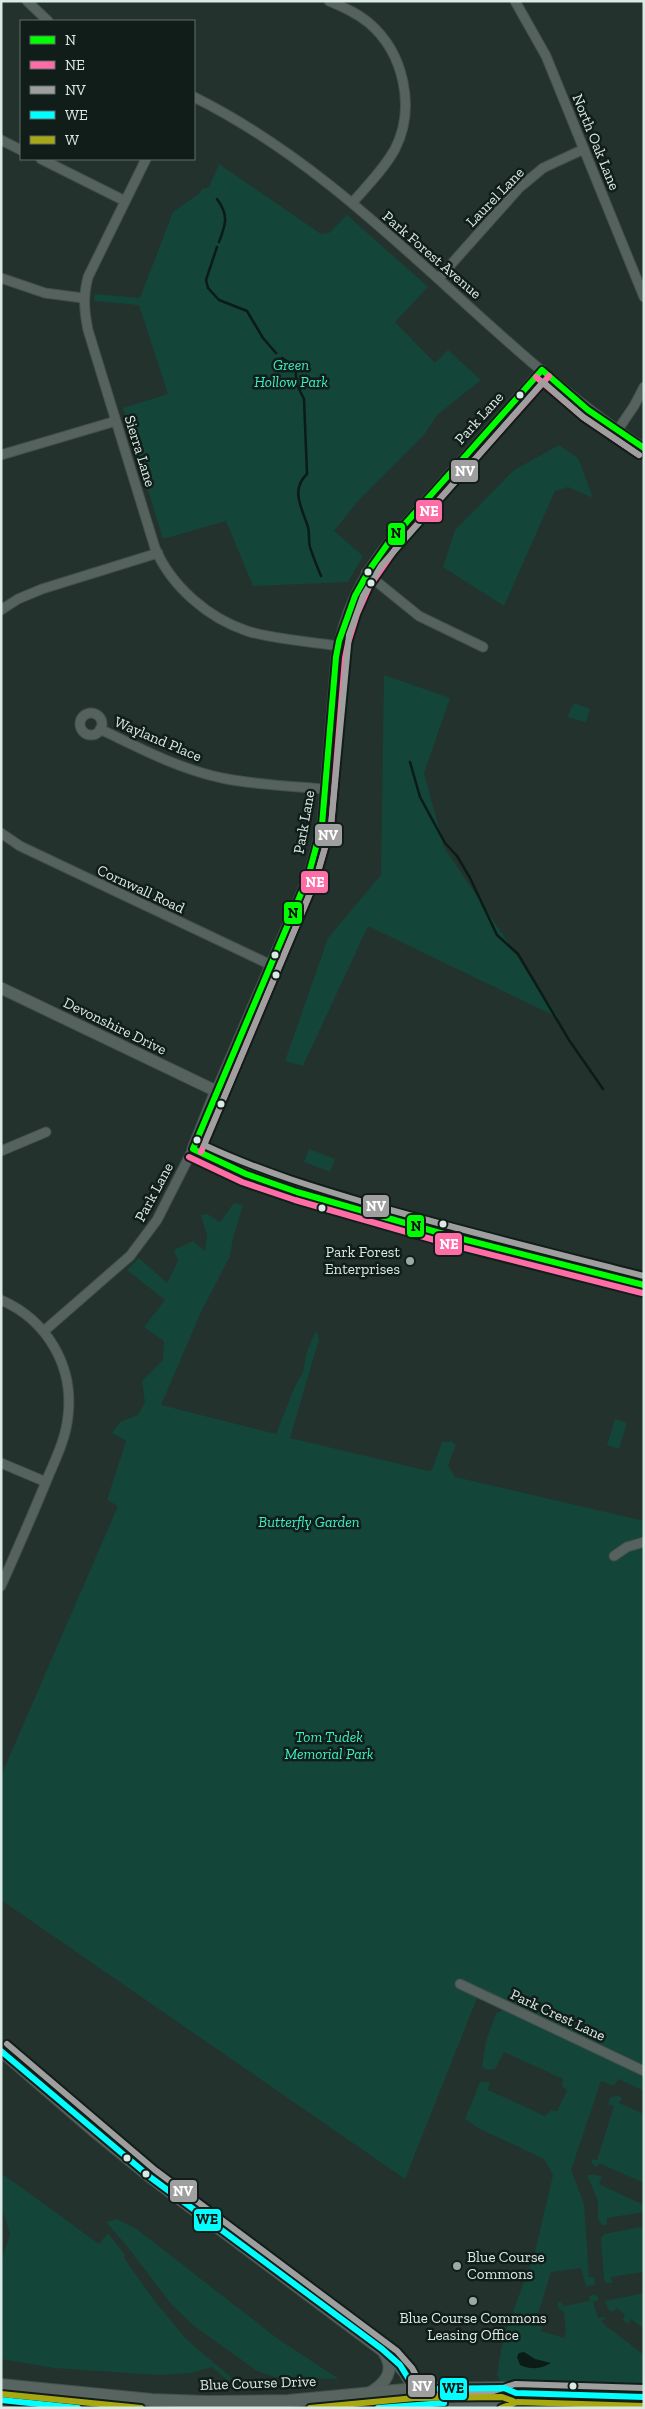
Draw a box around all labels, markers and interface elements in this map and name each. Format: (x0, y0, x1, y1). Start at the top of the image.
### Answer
legend (20, 20, 195, 160)
text: N (65, 31, 76, 49)
text: NE (65, 56, 85, 74)
text: NV (65, 81, 86, 99)
street label: North Oak Lane (568, 91, 624, 193)
text: WE (65, 106, 88, 124)
text: W (65, 131, 79, 149)
street label: Laurel Lane (462, 164, 528, 230)
street label: Park Forest Avenue (379, 207, 485, 303)
park label: Green Hollow Park (254, 356, 328, 391)
street label: Park Lane (451, 388, 507, 448)
unlabelled marker (515, 390, 525, 400)
street label: Sierra Lane (121, 413, 159, 489)
line badge: NV (450, 459, 479, 483)
text: NV (455, 463, 476, 480)
line badge: NE (415, 499, 443, 523)
text: NE (420, 503, 438, 520)
line badge: N (387, 522, 406, 546)
text: N (391, 525, 402, 542)
unlabelled marker (363, 567, 373, 577)
unlabelled marker (366, 578, 376, 588)
street label: Wayland Place (112, 713, 204, 765)
street label: Park Lane (290, 789, 318, 855)
line badge: NV (314, 823, 343, 847)
text: NV (318, 827, 339, 844)
street label: Cornwall Road (94, 861, 188, 917)
line badge: NE (300, 870, 329, 894)
text: NE (306, 874, 324, 891)
line badge: N (283, 901, 303, 925)
text: N (288, 905, 299, 922)
unlabelled marker (270, 950, 280, 960)
unlabelled marker (271, 970, 281, 980)
street label: Devonshire Drive (61, 993, 169, 1059)
unlabelled marker (216, 1099, 226, 1109)
unlabelled marker (192, 1135, 202, 1145)
street label: Park Lane (131, 1159, 177, 1225)
line badge: NV (362, 1194, 390, 1218)
text: NV (366, 1198, 387, 1215)
unlabelled marker (317, 1203, 327, 1213)
line badge: N (406, 1214, 425, 1238)
text: N (411, 1218, 422, 1235)
unlabelled marker (438, 1219, 448, 1229)
line badge: NE (434, 1232, 463, 1256)
text: NE (440, 1236, 458, 1253)
place label: Park Forest Enterprises (325, 1243, 400, 1278)
marker: Park Forest Enterprises (404, 1255, 416, 1267)
park label: Butterfly Garden (258, 1513, 360, 1531)
park label: Tom Tudek Memorial Park (284, 1728, 374, 1763)
street label: Park Crest Lane (508, 1985, 608, 2045)
unlabelled marker (122, 2153, 132, 2163)
unlabelled marker (141, 2169, 151, 2179)
line badge: NV (169, 2179, 198, 2203)
text: NV (173, 2183, 194, 2200)
line badge: WE (193, 2208, 222, 2232)
text: WE (196, 2211, 218, 2228)
place label: Blue Course Commons (467, 2248, 545, 2283)
marker: Blue Course Commons (451, 2260, 463, 2272)
marker: Blue Course Commons Leasing Office (467, 2295, 479, 2307)
place label: Blue Course Commons Leasing Office (399, 2309, 547, 2344)
street label: Blue Course Drive (200, 2372, 316, 2394)
line badge: NV (407, 2374, 436, 2398)
line badge: WE (439, 2377, 468, 2401)
text: NV (412, 2378, 433, 2395)
text: WE (442, 2380, 464, 2397)
unlabelled marker (568, 2381, 578, 2391)

